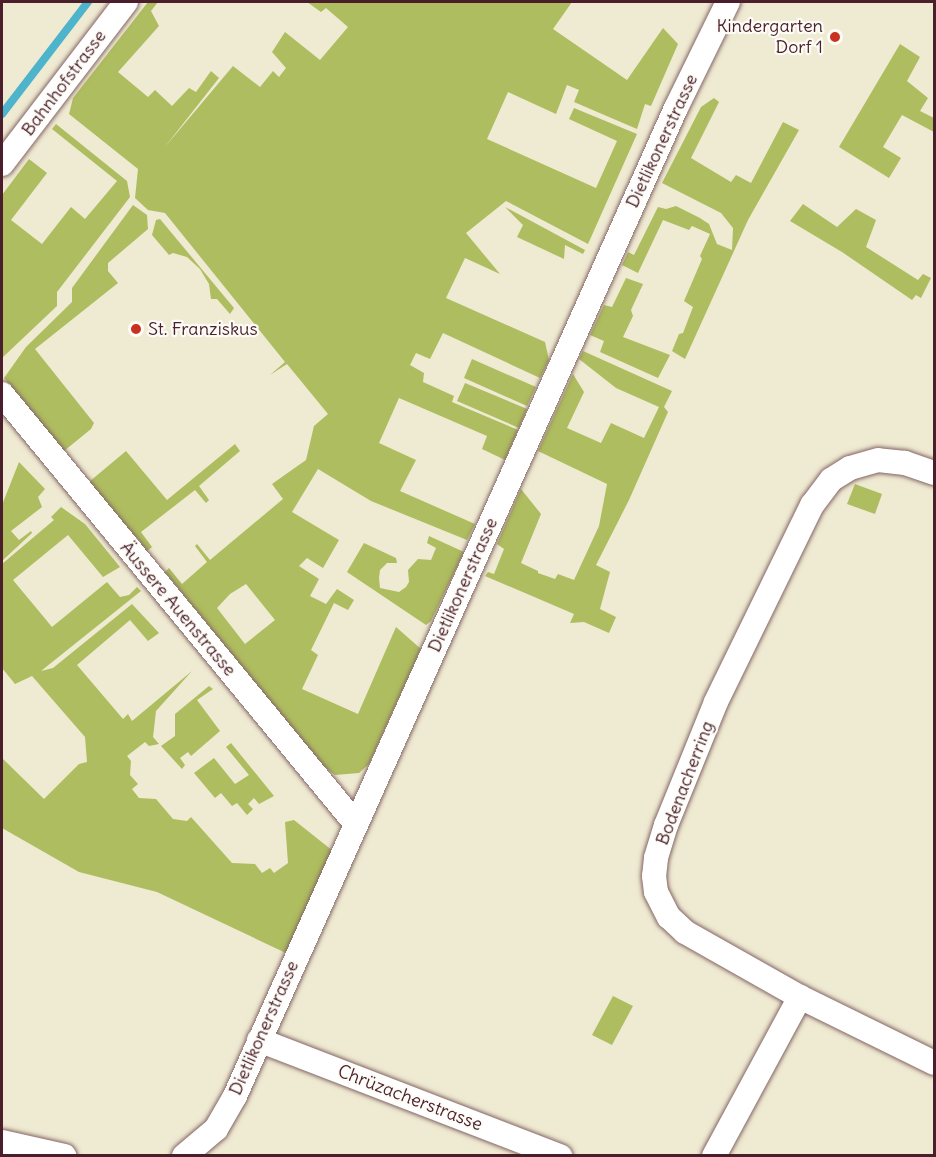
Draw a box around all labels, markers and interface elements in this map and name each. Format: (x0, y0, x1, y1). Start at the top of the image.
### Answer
place label: Kindergarten Dorf 1 (716, 16, 823, 58)
street label: Bahnhofstrasse (17, 26, 111, 140)
marker: Kindergarten Dorf 1 (828, 30, 842, 44)
street label: Dietlikonerstrasse (622, 71, 702, 211)
place label: St. Franziskus (148, 318, 258, 340)
marker: St. Franziskus (129, 322, 143, 336)
street label: Dietlikonerstrasse (424, 514, 502, 656)
street label: Äussere Auenstrasse (115, 537, 241, 681)
street label: Bodenacherring (651, 718, 719, 848)
street label: Dietlikonerstrasse (225, 957, 303, 1099)
street label: Chrüzacherstrasse (335, 1060, 485, 1136)

